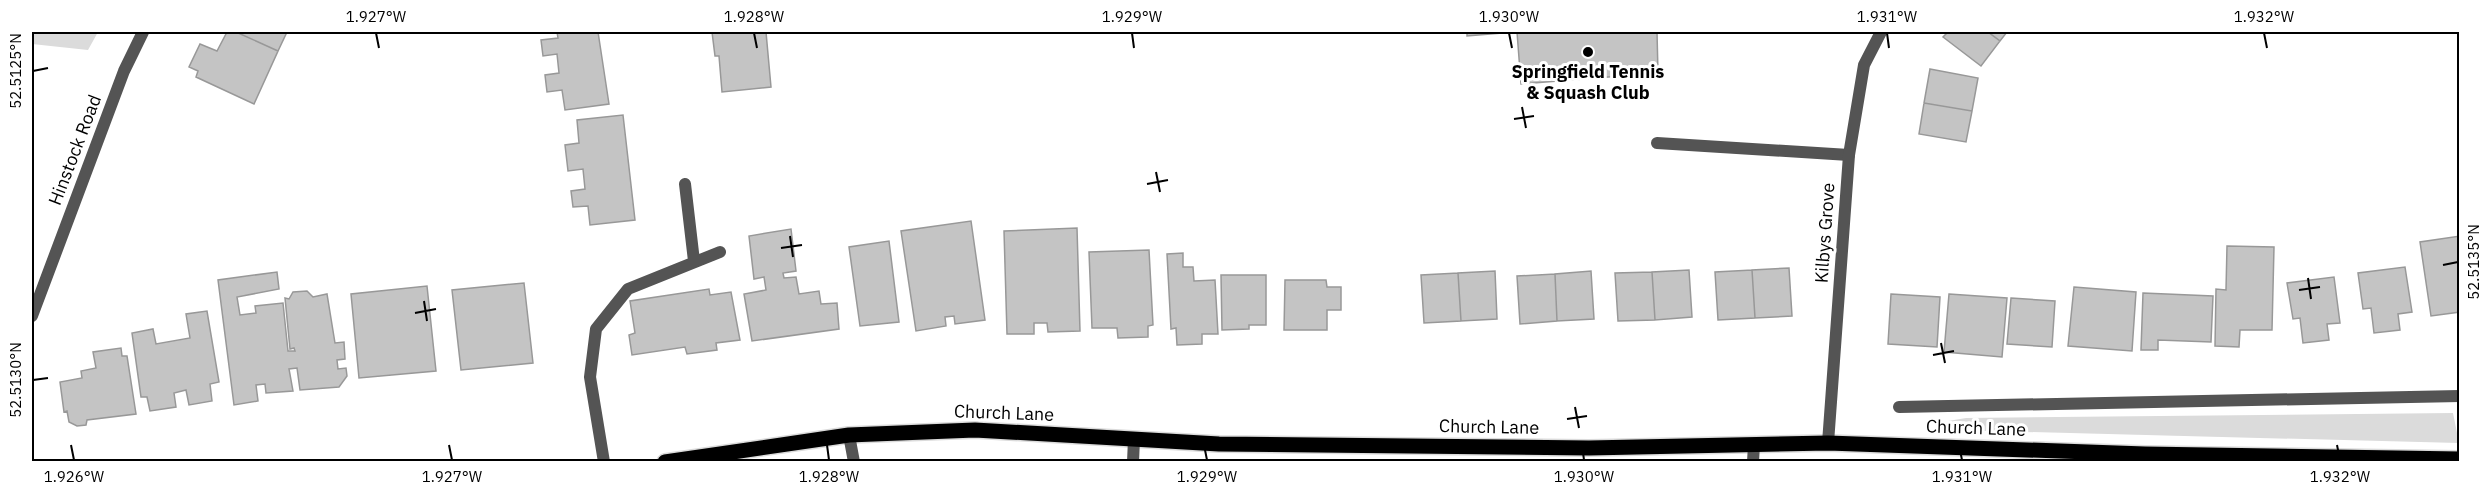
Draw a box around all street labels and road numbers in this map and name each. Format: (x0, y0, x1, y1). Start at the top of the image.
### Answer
street label: Hinstock Road (43, 91, 106, 208)
street label: Kilbys Grove (1810, 182, 1839, 284)
street label: Church Lane (953, 399, 1055, 426)
street label: Church Lane (1439, 414, 1540, 439)
street label: Church Lane (1925, 414, 2027, 441)

